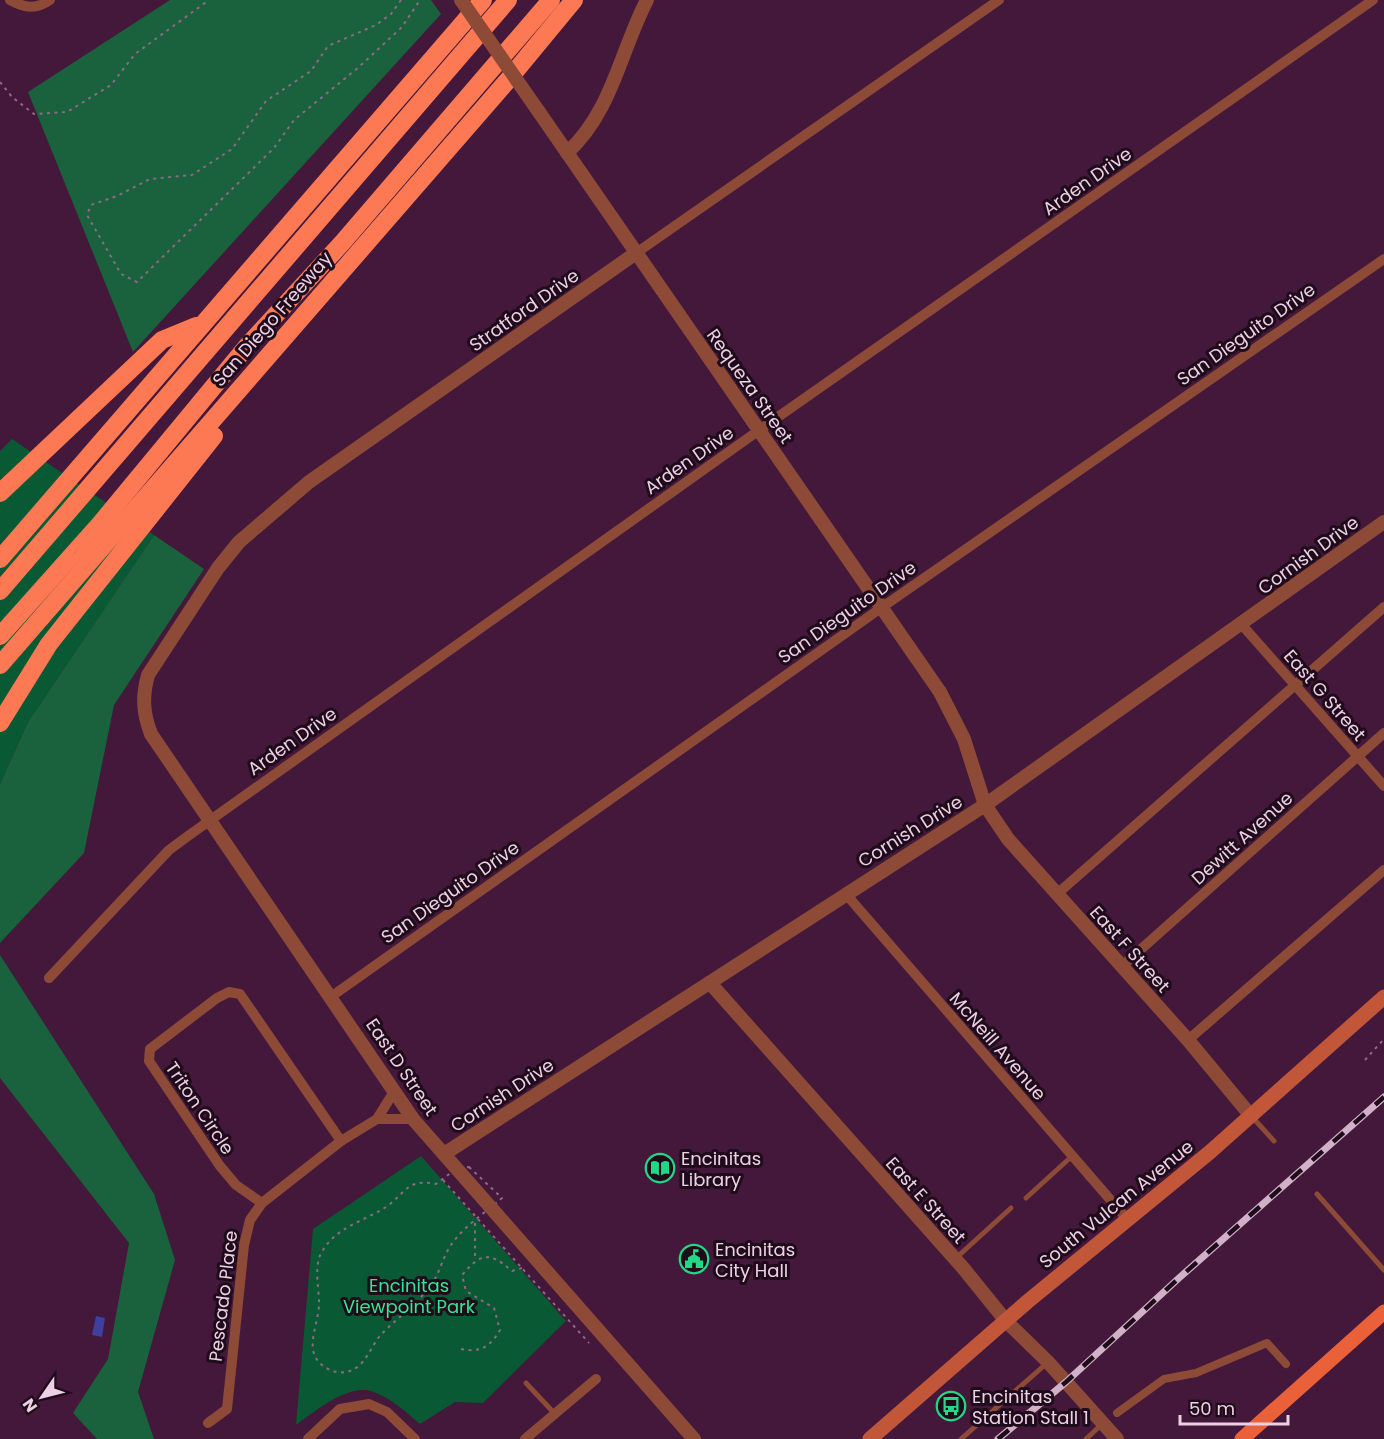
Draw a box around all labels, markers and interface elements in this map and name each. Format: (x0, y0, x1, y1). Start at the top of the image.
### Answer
street label: Arden Drive (1037, 141, 1137, 221)
street label: San Diego Freeway (206, 246, 338, 392)
street label: Stratford Drive (464, 263, 584, 357)
street label: San Dieguito Drive (1172, 277, 1320, 391)
street label: Requeza Street (701, 324, 799, 448)
street label: Arden Drive (639, 420, 739, 500)
street label: Cornish Drive (1253, 510, 1363, 600)
street label: San Dieguito Drive (773, 555, 921, 669)
street label: East G Street (1278, 644, 1372, 746)
street label: Arden Drive (242, 701, 342, 781)
street label: Dewitt Avenue (1186, 786, 1298, 890)
street label: Cornish Drive (853, 789, 967, 873)
street label: San Dieguito Drive (376, 835, 524, 949)
street label: East F Street (1084, 900, 1176, 998)
street label: McNeill Avenue (944, 987, 1052, 1105)
street label: East D Street (360, 1013, 444, 1121)
street label: Cornish Drive (445, 1052, 559, 1138)
street label: Triton Circle (160, 1057, 240, 1159)
street label: South Vulcan Avenue (1034, 1134, 1198, 1274)
place label: Encinitas Library (681, 1146, 761, 1192)
street label: East E Street (880, 1151, 972, 1249)
library icon: Encinitas Library (644, 1152, 676, 1184)
street label: Pescado Place (203, 1229, 243, 1363)
place label: Encinitas City Hall (715, 1237, 795, 1283)
public building icon: Encinitas City Hall (678, 1243, 710, 1275)
park label: Encinitas Viewpoint Park (343, 1273, 476, 1319)
north arrow (12, 1367, 72, 1427)
place label: Encinitas Station Stall 1 (972, 1384, 1089, 1430)
scale bar (1180, 1388, 1288, 1426)
bus stop icon: Encinitas Station Stall 1 (935, 1390, 967, 1422)
text: N (17, 1394, 43, 1417)
text: 50 m (1189, 1396, 1235, 1421)

